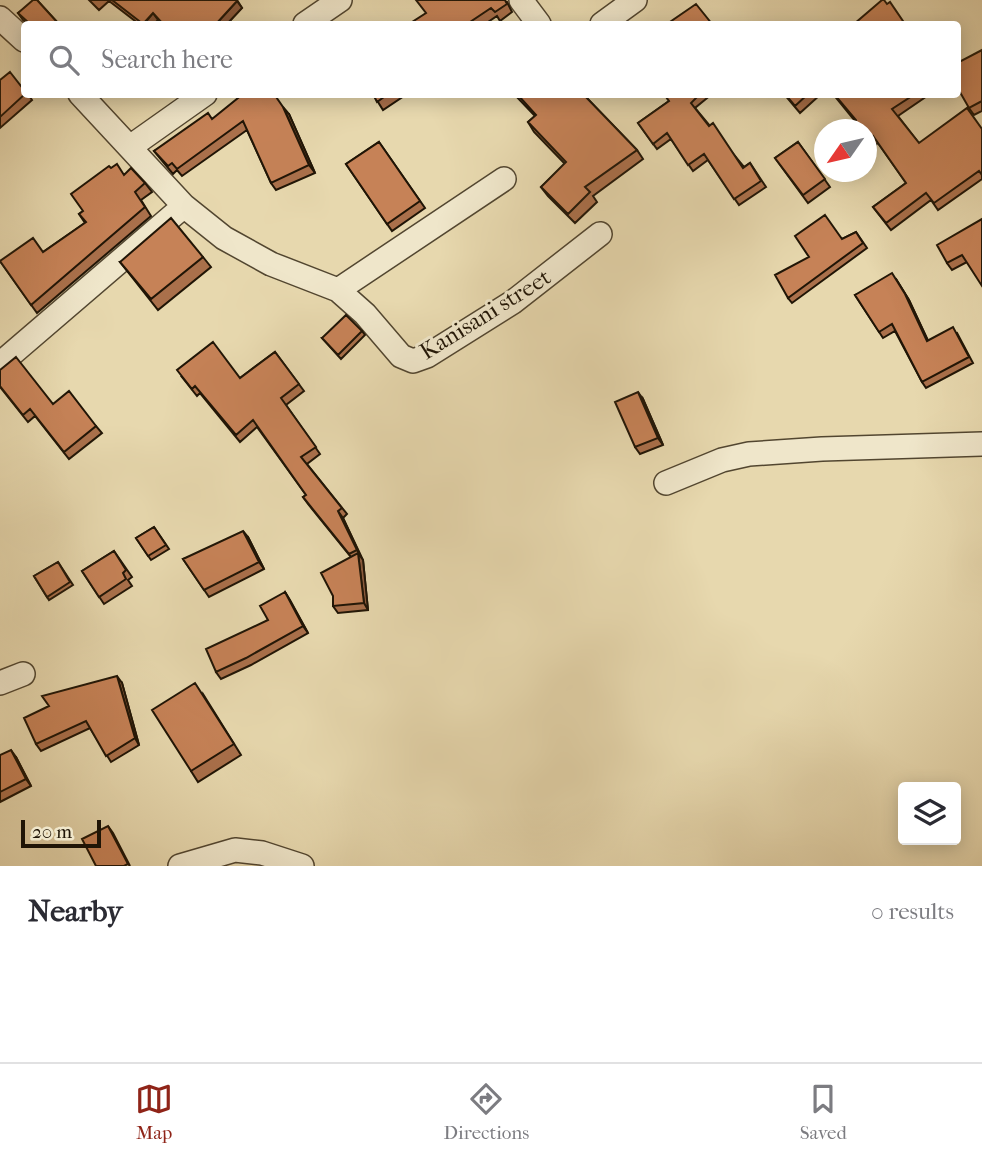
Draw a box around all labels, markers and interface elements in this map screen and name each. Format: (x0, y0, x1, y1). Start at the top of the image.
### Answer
search box (21, 21, 961, 98)
icon: search (45, 41, 83, 79)
text: Search here (101, 44, 233, 75)
north arrow (814, 119, 877, 182)
street label: Kanisani street (415, 263, 556, 365)
map controls (898, 782, 961, 845)
button: layers (898, 782, 961, 845)
scale bar (21, 817, 102, 849)
text: 20 m (32, 821, 72, 843)
text: Nearby (28, 894, 123, 929)
text: 0 results (871, 898, 954, 925)
tab: Map (135, 1080, 173, 1144)
tab: Directions (444, 1080, 529, 1144)
tab: Saved (800, 1080, 847, 1144)

